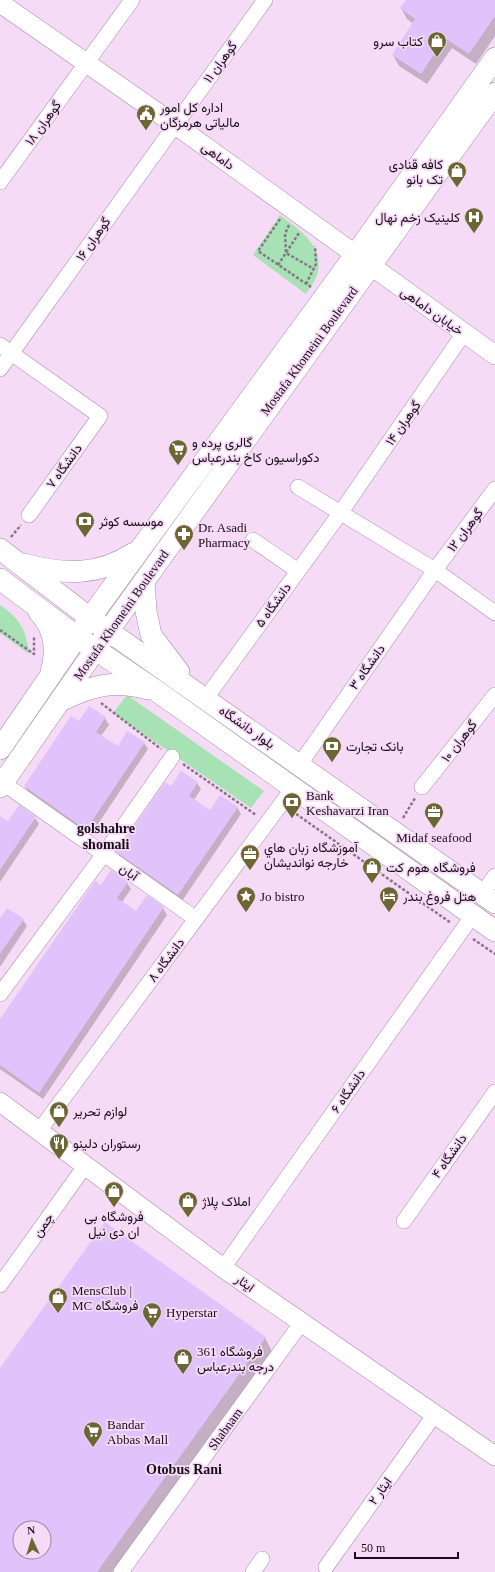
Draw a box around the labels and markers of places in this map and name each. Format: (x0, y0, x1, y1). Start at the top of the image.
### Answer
shop icon: کتاب سرو (426, 30, 448, 58)
place label: کتاب سرو (373, 34, 423, 50)
place label: اداره کل امور مالیاتی هرمزگان (159, 100, 240, 131)
public building icon: اداره کل امور مالیاتی هرمزگان (135, 103, 157, 131)
place label: کافه قنادی تک بانو (389, 157, 443, 188)
shop icon: کافه قنادی تک بانو (446, 160, 468, 188)
hospital icon: کلینیک زخم نهال (463, 206, 485, 234)
place label: کلینیک زخم نهال (375, 210, 460, 226)
place label: گالری پرده و دکوراسیون کاخ بندرعباس (192, 435, 319, 467)
supermarket icon: گالری پرده و دکوراسیون کاخ بندرعباس (167, 438, 189, 466)
bank icon: موسسه کوثر (74, 510, 96, 538)
place label: موسسه کوثر (98, 514, 164, 530)
place label: Dr. Asadi Pharmacy (198, 520, 250, 550)
pharmacy icon: Dr. Asadi Pharmacy (173, 523, 195, 551)
bank icon: بانک تجارت (321, 735, 343, 763)
place label: بانک تجارت (346, 739, 404, 755)
place label: Bank Keshavarzi Iran (306, 788, 389, 818)
bank icon: Bank Keshavarzi Iran (281, 791, 303, 819)
office icon: Midaf seafood (423, 801, 445, 829)
place label: Midaf seafood (396, 830, 472, 845)
place label: آموزشگاه زبان هاي خارجه نوانديشان (264, 840, 359, 871)
office icon: آموزشگاه زبان هاي خارجه نوانديشان (239, 843, 261, 871)
shop icon: فروشگاه هوم کت (361, 856, 383, 884)
place label: فروشگاه هوم کت (386, 860, 476, 876)
place icon: Jo bistro (235, 885, 257, 913)
hotel icon: هتل فروغ بندر (378, 885, 400, 913)
place label: Jo bistro (260, 889, 304, 904)
place label: هتل فروغ بندر (402, 889, 476, 906)
shop icon: لوازم تحریر (48, 1100, 70, 1128)
place label: لوازم تحریر (72, 1104, 127, 1120)
restaurant icon: رستوران دلینو (48, 1132, 70, 1160)
place label: رستوران دلینو (73, 1136, 141, 1152)
shop icon: فروشگاه بی ان دی نیل (103, 1180, 125, 1208)
shop icon: املاک پلاژ (177, 1190, 199, 1218)
place label: املاک پلاژ (201, 1194, 251, 1211)
place label: فروشگاه بی ان دی نیل (84, 1209, 144, 1240)
place label: MensClub | MC فروشگاه (72, 1283, 138, 1314)
shop icon: MensClub | MC فروشگاه (47, 1286, 69, 1314)
supermarket icon: Hyperstar (141, 1301, 163, 1329)
place label: Hyperstar (166, 1305, 218, 1320)
place label: فروشگاه 361 درجه بندرعباس (197, 1344, 274, 1375)
shop icon: فروشگاه 361 درجه بندرعباس (172, 1347, 194, 1375)
place label: Bandar Abbas Mall (107, 1417, 168, 1447)
supermarket icon: Bandar Abbas Mall (82, 1420, 104, 1448)

